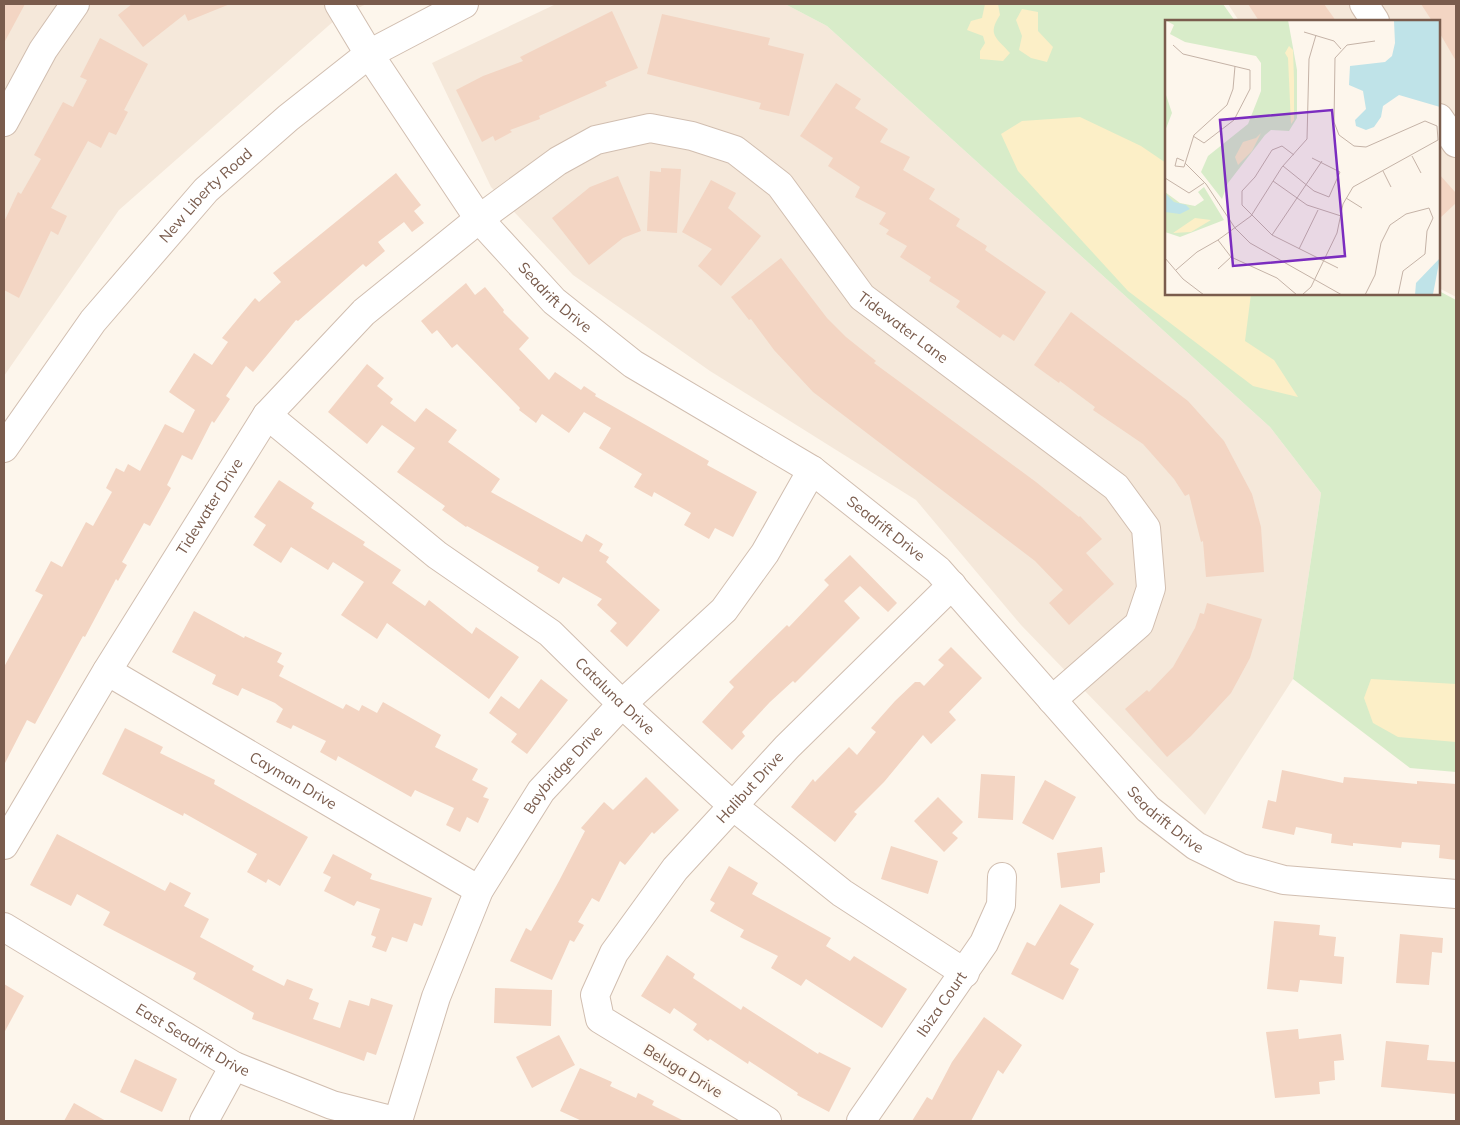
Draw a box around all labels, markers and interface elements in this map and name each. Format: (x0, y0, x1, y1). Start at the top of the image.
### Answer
inset map (1165, 20, 1440, 295)
street label: New Liberty Road (155, 144, 256, 246)
street label: Seadrift Drive (514, 258, 596, 336)
street label: Tidewater Lane (854, 287, 952, 367)
street label: Tidewater Drive (172, 454, 247, 558)
street label: Seadrift Drive (843, 491, 929, 565)
street label: Cataluna Drive (571, 653, 659, 738)
street label: Baybridge Drive (519, 721, 606, 817)
street label: Cayman Drive (246, 747, 340, 813)
street label: Halibut Drive (712, 747, 787, 827)
street label: Seadrift Drive (1123, 782, 1207, 857)
street label: Ibiza Court (912, 968, 971, 1040)
street label: East Seadrift Drive (132, 999, 252, 1080)
street label: Beluga Drive (640, 1040, 726, 1102)

